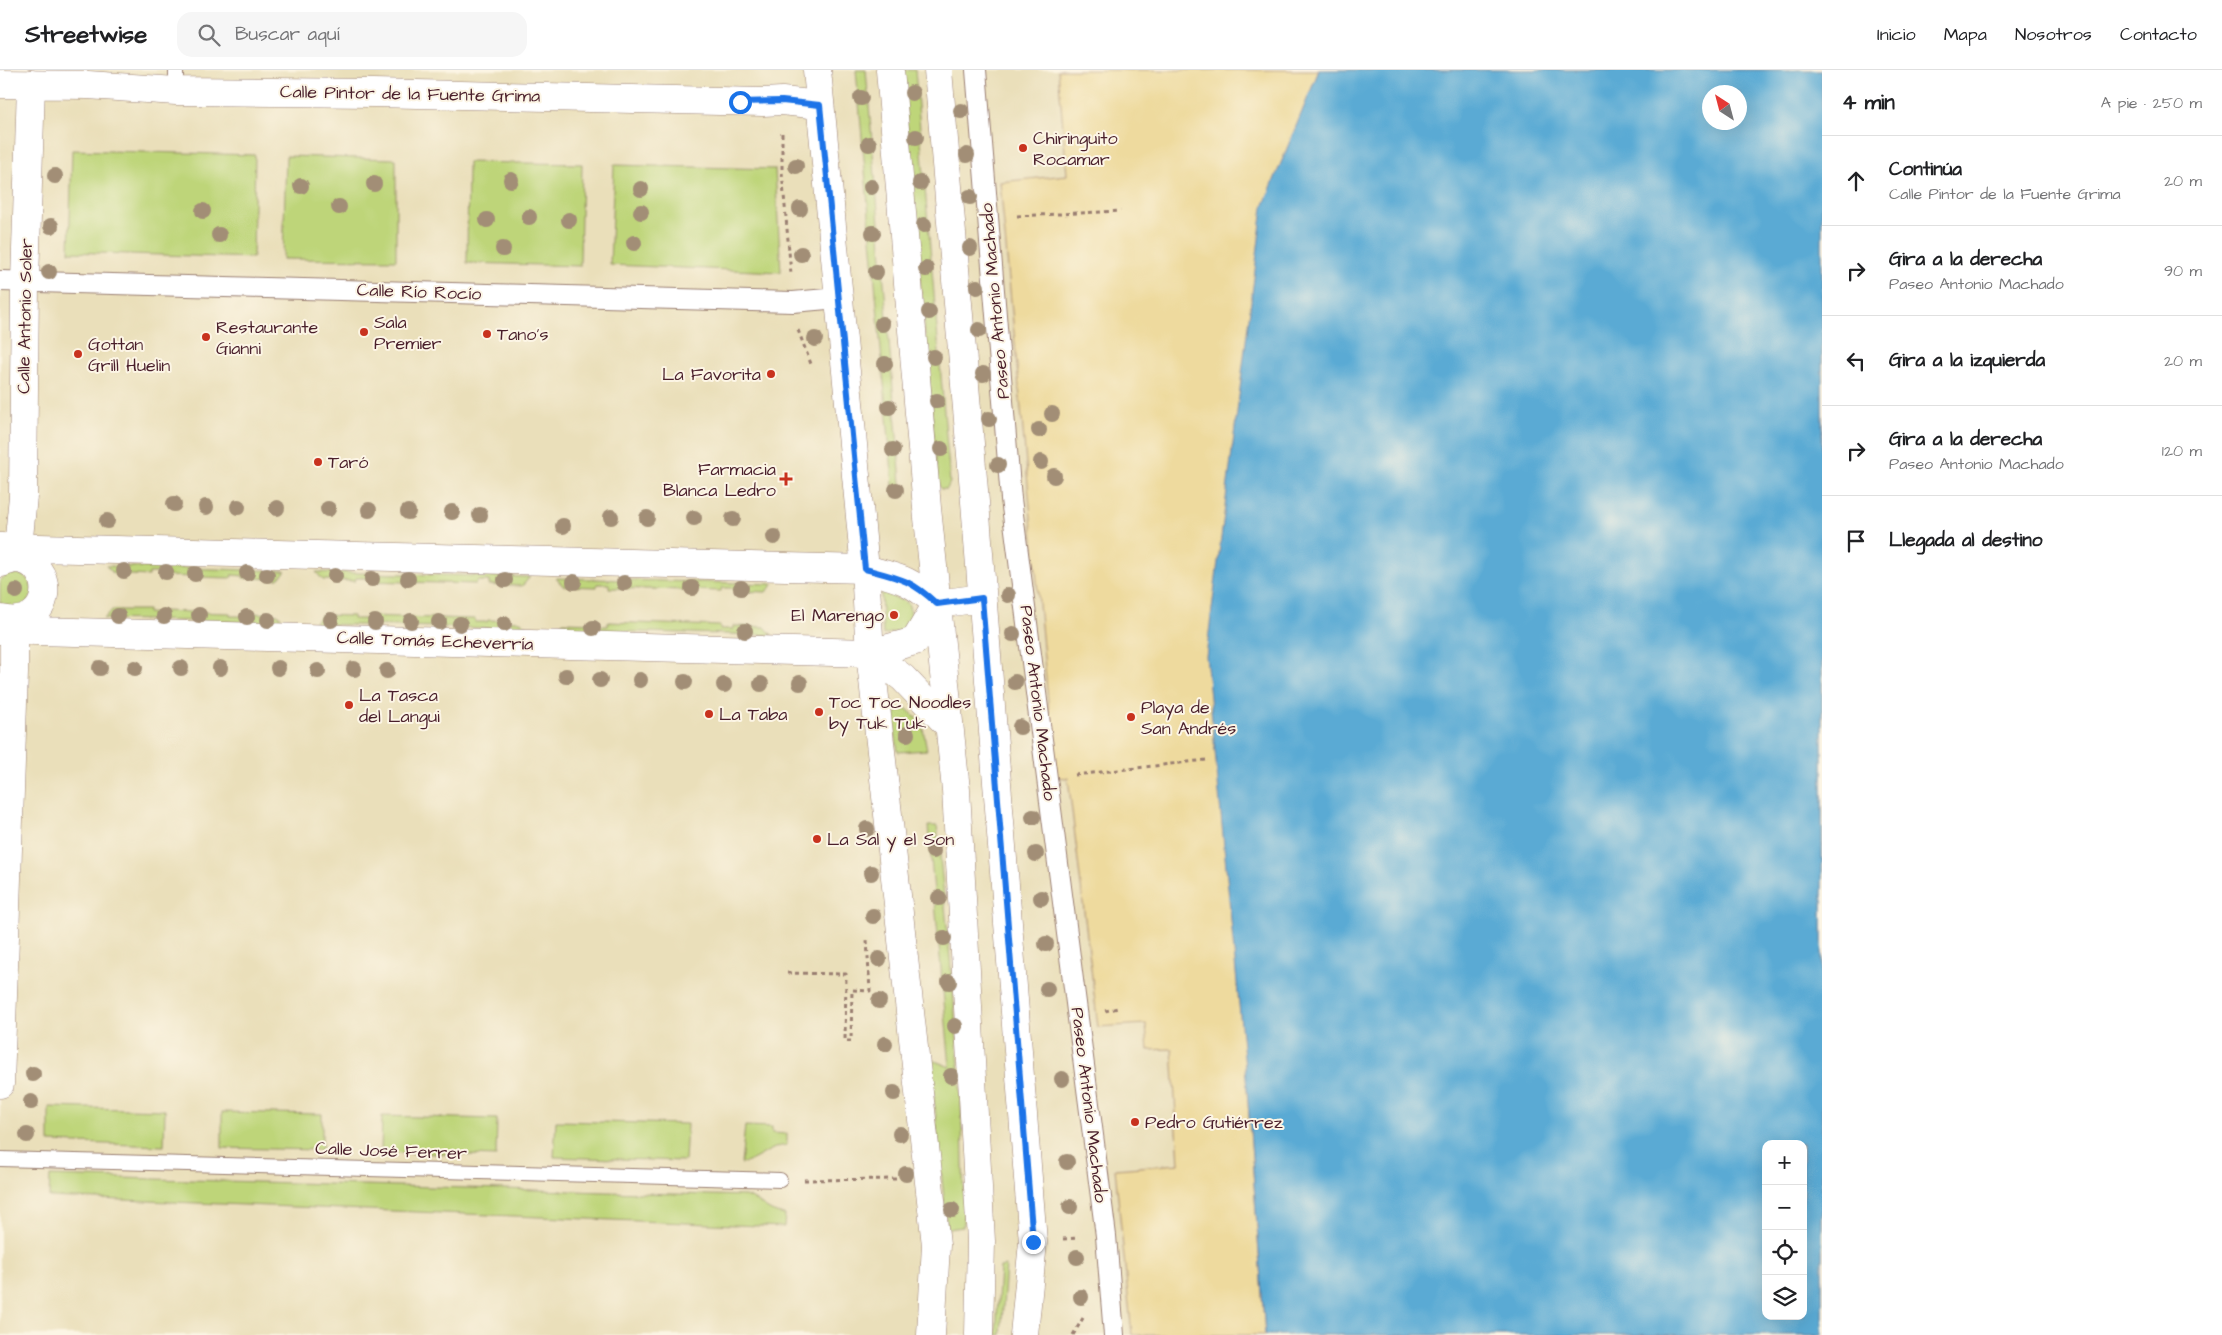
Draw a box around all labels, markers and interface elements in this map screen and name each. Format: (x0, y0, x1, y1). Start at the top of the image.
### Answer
search box (177, 12, 527, 57)
text: Streetwise (25, 18, 147, 52)
icon: search (195, 21, 223, 49)
text: Buscar aquí (235, 21, 340, 48)
text: Inicio (1877, 22, 1916, 47)
text: Mapa (1944, 22, 1987, 47)
text: Nosotros (2015, 22, 2092, 47)
text: Contacto (2120, 22, 2197, 47)
street label: Calle Pintor de la Fuente Grima (280, 79, 540, 109)
north arrow (1702, 85, 1747, 130)
text: 4 min (1842, 88, 1895, 117)
route start (729, 91, 752, 114)
text: A pie · 250 m (2101, 92, 2202, 114)
place label: Chiringuito Rocamar (1033, 126, 1118, 172)
marker: Chiringuito Rocamar (1017, 142, 1029, 154)
text: Continúa (1889, 156, 1962, 183)
icon: ahead (1842, 167, 1870, 195)
text: 20 m (2164, 170, 2202, 192)
text: Calle Pintor de la Fuente Grima (1889, 183, 2121, 205)
street label: Paseo Antonio Machado (974, 202, 1016, 400)
street label: Calle Antonio Soler (11, 238, 39, 394)
text: Gira a la derecha (1889, 246, 2042, 273)
icon: right (1842, 257, 1870, 285)
text: 90 m (2164, 260, 2202, 282)
text: Paseo Antonio Machado (1889, 273, 2064, 295)
street label: Calle Río Rocío (356, 277, 482, 307)
place label: Sala Premier (374, 310, 442, 356)
place label: Restaurante Gianni (216, 315, 319, 361)
place label: Tano's (497, 322, 548, 347)
marker: Sala Premier (358, 326, 370, 338)
marker: Tano's (481, 328, 493, 340)
marker: Restaurante Gianni (200, 331, 212, 343)
place label: Gottan Grill Huelin (88, 332, 170, 378)
icon: left (1842, 347, 1870, 375)
text: Gira a la izquierda (1889, 347, 2045, 374)
marker: Gottan Grill Huelin (72, 348, 84, 360)
text: 20 m (2164, 350, 2202, 372)
place label: La Favorita (662, 362, 761, 387)
marker: La Favorita (765, 368, 777, 380)
text: Gira a la derecha (1889, 426, 2042, 453)
icon: right (1842, 437, 1870, 465)
text: 120 m (2162, 440, 2202, 462)
place label: Taró (328, 450, 368, 475)
text: Paseo Antonio Machado (1889, 453, 2064, 475)
marker: Taró (312, 456, 324, 468)
place label: Farmacia Blanca Ledro (663, 457, 776, 503)
marker: Farmacia Blanca Ledro (780, 473, 792, 485)
icon: arrive (1842, 527, 1870, 555)
text: Llegada al destino (1889, 527, 2042, 554)
place label: El Marengo (791, 603, 884, 629)
street label: Paseo Antonio Machado (1014, 604, 1062, 802)
marker: El Marengo (888, 609, 900, 621)
street label: Calle Tomás Echeverría (336, 625, 534, 657)
place label: La Tasca del Langui (359, 683, 440, 730)
place label: Toc Toc Noodles by Tuk Tuk (829, 690, 971, 737)
place label: Playa de San Andrés (1141, 695, 1236, 741)
marker: La Tasca del Langui (343, 699, 355, 711)
place label: La Taba (719, 702, 787, 727)
marker: Toc Toc Noodles by Tuk Tuk (813, 706, 825, 718)
marker: La Taba (703, 708, 715, 720)
marker: Playa de San Andrés (1125, 711, 1137, 723)
place label: La Sal y el Son (827, 827, 954, 853)
marker: La Sal y el Son (811, 833, 823, 845)
street label: Paseo Antonio Machado (1065, 1006, 1113, 1204)
place label: Pedro Gutiérrez (1145, 1110, 1283, 1135)
marker: Pedro Gutiérrez (1129, 1116, 1141, 1128)
street label: Calle José Ferrer (315, 1136, 467, 1166)
map controls (1762, 1140, 1807, 1320)
button: + (1762, 1140, 1807, 1185)
button: − (1762, 1185, 1807, 1230)
button: locate (1762, 1230, 1807, 1275)
route end (1022, 1231, 1045, 1254)
button: layers (1762, 1275, 1807, 1320)

